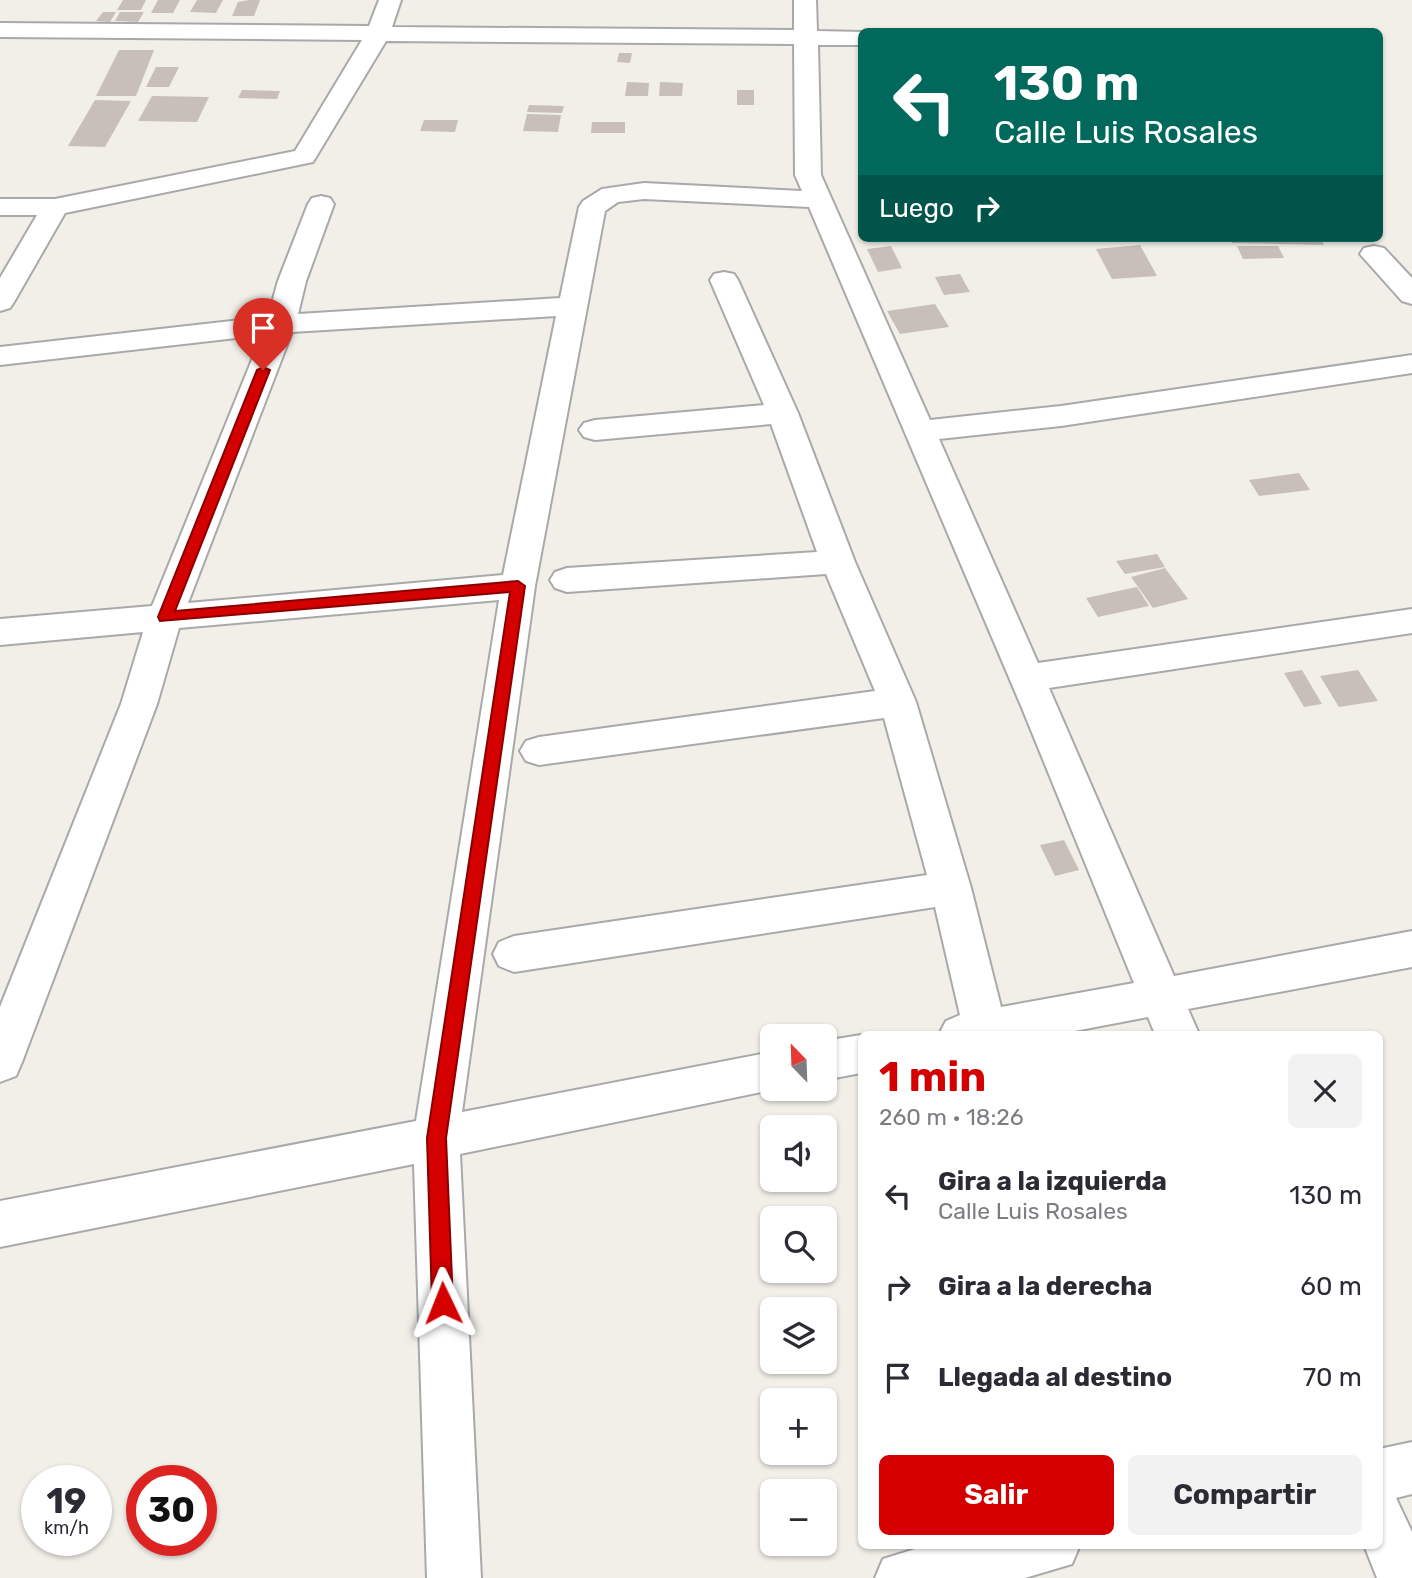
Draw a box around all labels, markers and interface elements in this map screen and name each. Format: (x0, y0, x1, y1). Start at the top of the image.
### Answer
text: 130 m (994, 54, 1139, 112)
icon: left (879, 56, 970, 147)
text: Calle Luis Rosales (994, 113, 1258, 151)
icon: right (968, 189, 1006, 227)
text: Luego (879, 193, 954, 224)
pin (233, 298, 293, 370)
icon: arrive (244, 309, 282, 347)
north arrow (760, 1024, 836, 1101)
map controls (760, 1024, 837, 1556)
text: 1 min (879, 1052, 986, 1102)
button: close (1288, 1054, 1362, 1128)
text: 260 m · 18:26 (879, 1103, 1024, 1131)
button: sound (760, 1115, 837, 1192)
text: Gira a la izquierda (938, 1166, 1167, 1197)
icon: left (879, 1177, 917, 1215)
text: 130 m (1289, 1180, 1362, 1211)
text: Calle Luis Rosales (938, 1197, 1128, 1225)
button: search (760, 1206, 837, 1283)
position arrow (406, 1266, 480, 1340)
icon: right (879, 1268, 917, 1306)
text: Gira a la derecha (938, 1271, 1152, 1302)
text: 60 m (1300, 1271, 1362, 1302)
button: layers (760, 1297, 837, 1374)
icon: arrive (879, 1359, 917, 1397)
text: Llegada al destino (938, 1362, 1172, 1393)
text: 70 m (1303, 1362, 1362, 1393)
button: + (760, 1388, 837, 1465)
button: Salir (879, 1455, 1114, 1535)
button: Compartir (1128, 1455, 1362, 1535)
speed limit sign: 30 (126, 1465, 217, 1556)
button: − (760, 1479, 837, 1556)
text: 19 (47, 1480, 86, 1522)
text: km/h (44, 1517, 89, 1539)

